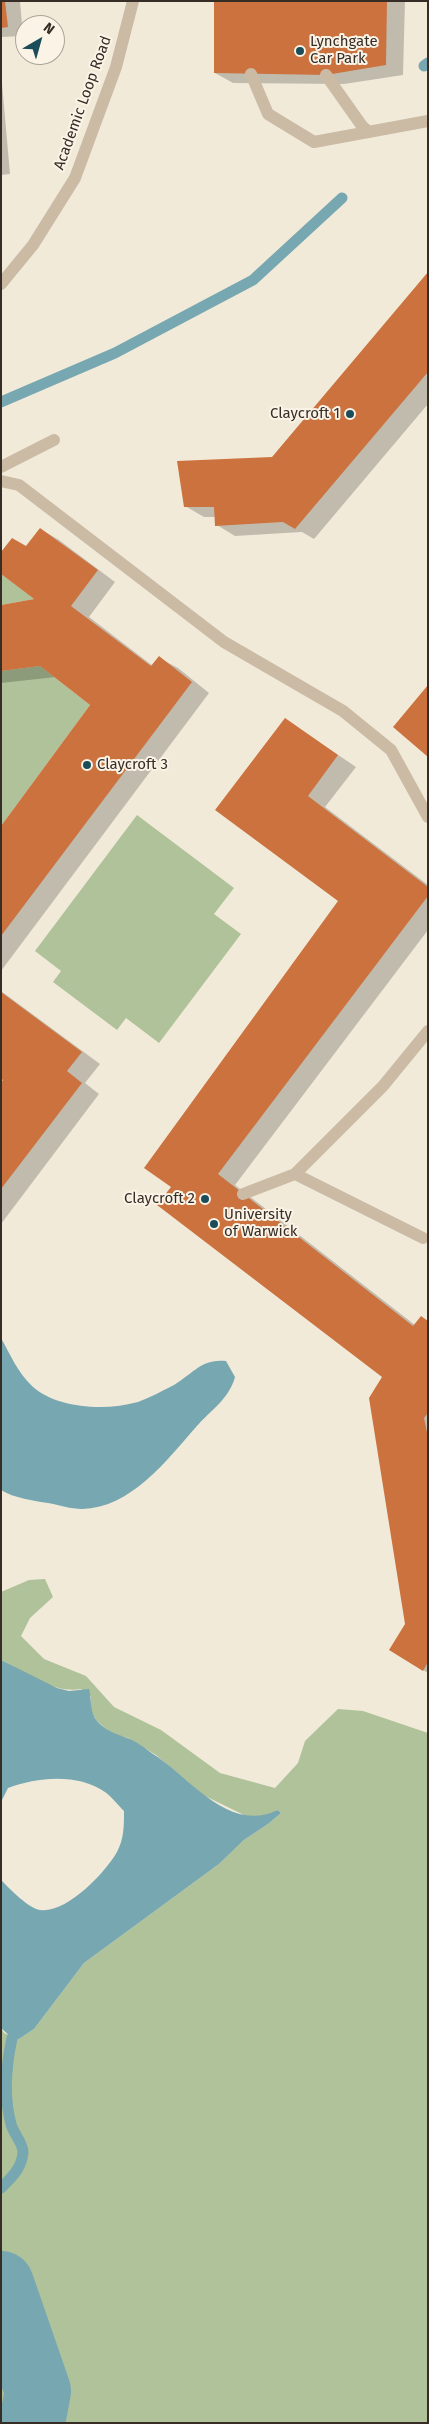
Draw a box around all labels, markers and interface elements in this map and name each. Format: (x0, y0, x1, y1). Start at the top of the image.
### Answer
north arrow (15, 15, 65, 65)
text: N (40, 19, 58, 38)
place label: Lynchgate Car Park (310, 33, 378, 68)
street label: Academic Loop Road (50, 34, 116, 172)
marker: Lynchgate Car Park (294, 45, 306, 57)
place label: Claycroft 1 (270, 405, 340, 423)
marker: Claycroft 1 (344, 408, 356, 420)
place label: Claycroft 3 (97, 756, 168, 774)
marker: Claycroft 3 (81, 759, 93, 771)
place label: Claycroft 2 (124, 1190, 195, 1208)
marker: Claycroft 2 (199, 1193, 211, 1205)
place label: University of Warwick (224, 1206, 297, 1241)
marker: University of Warwick (208, 1218, 220, 1230)

